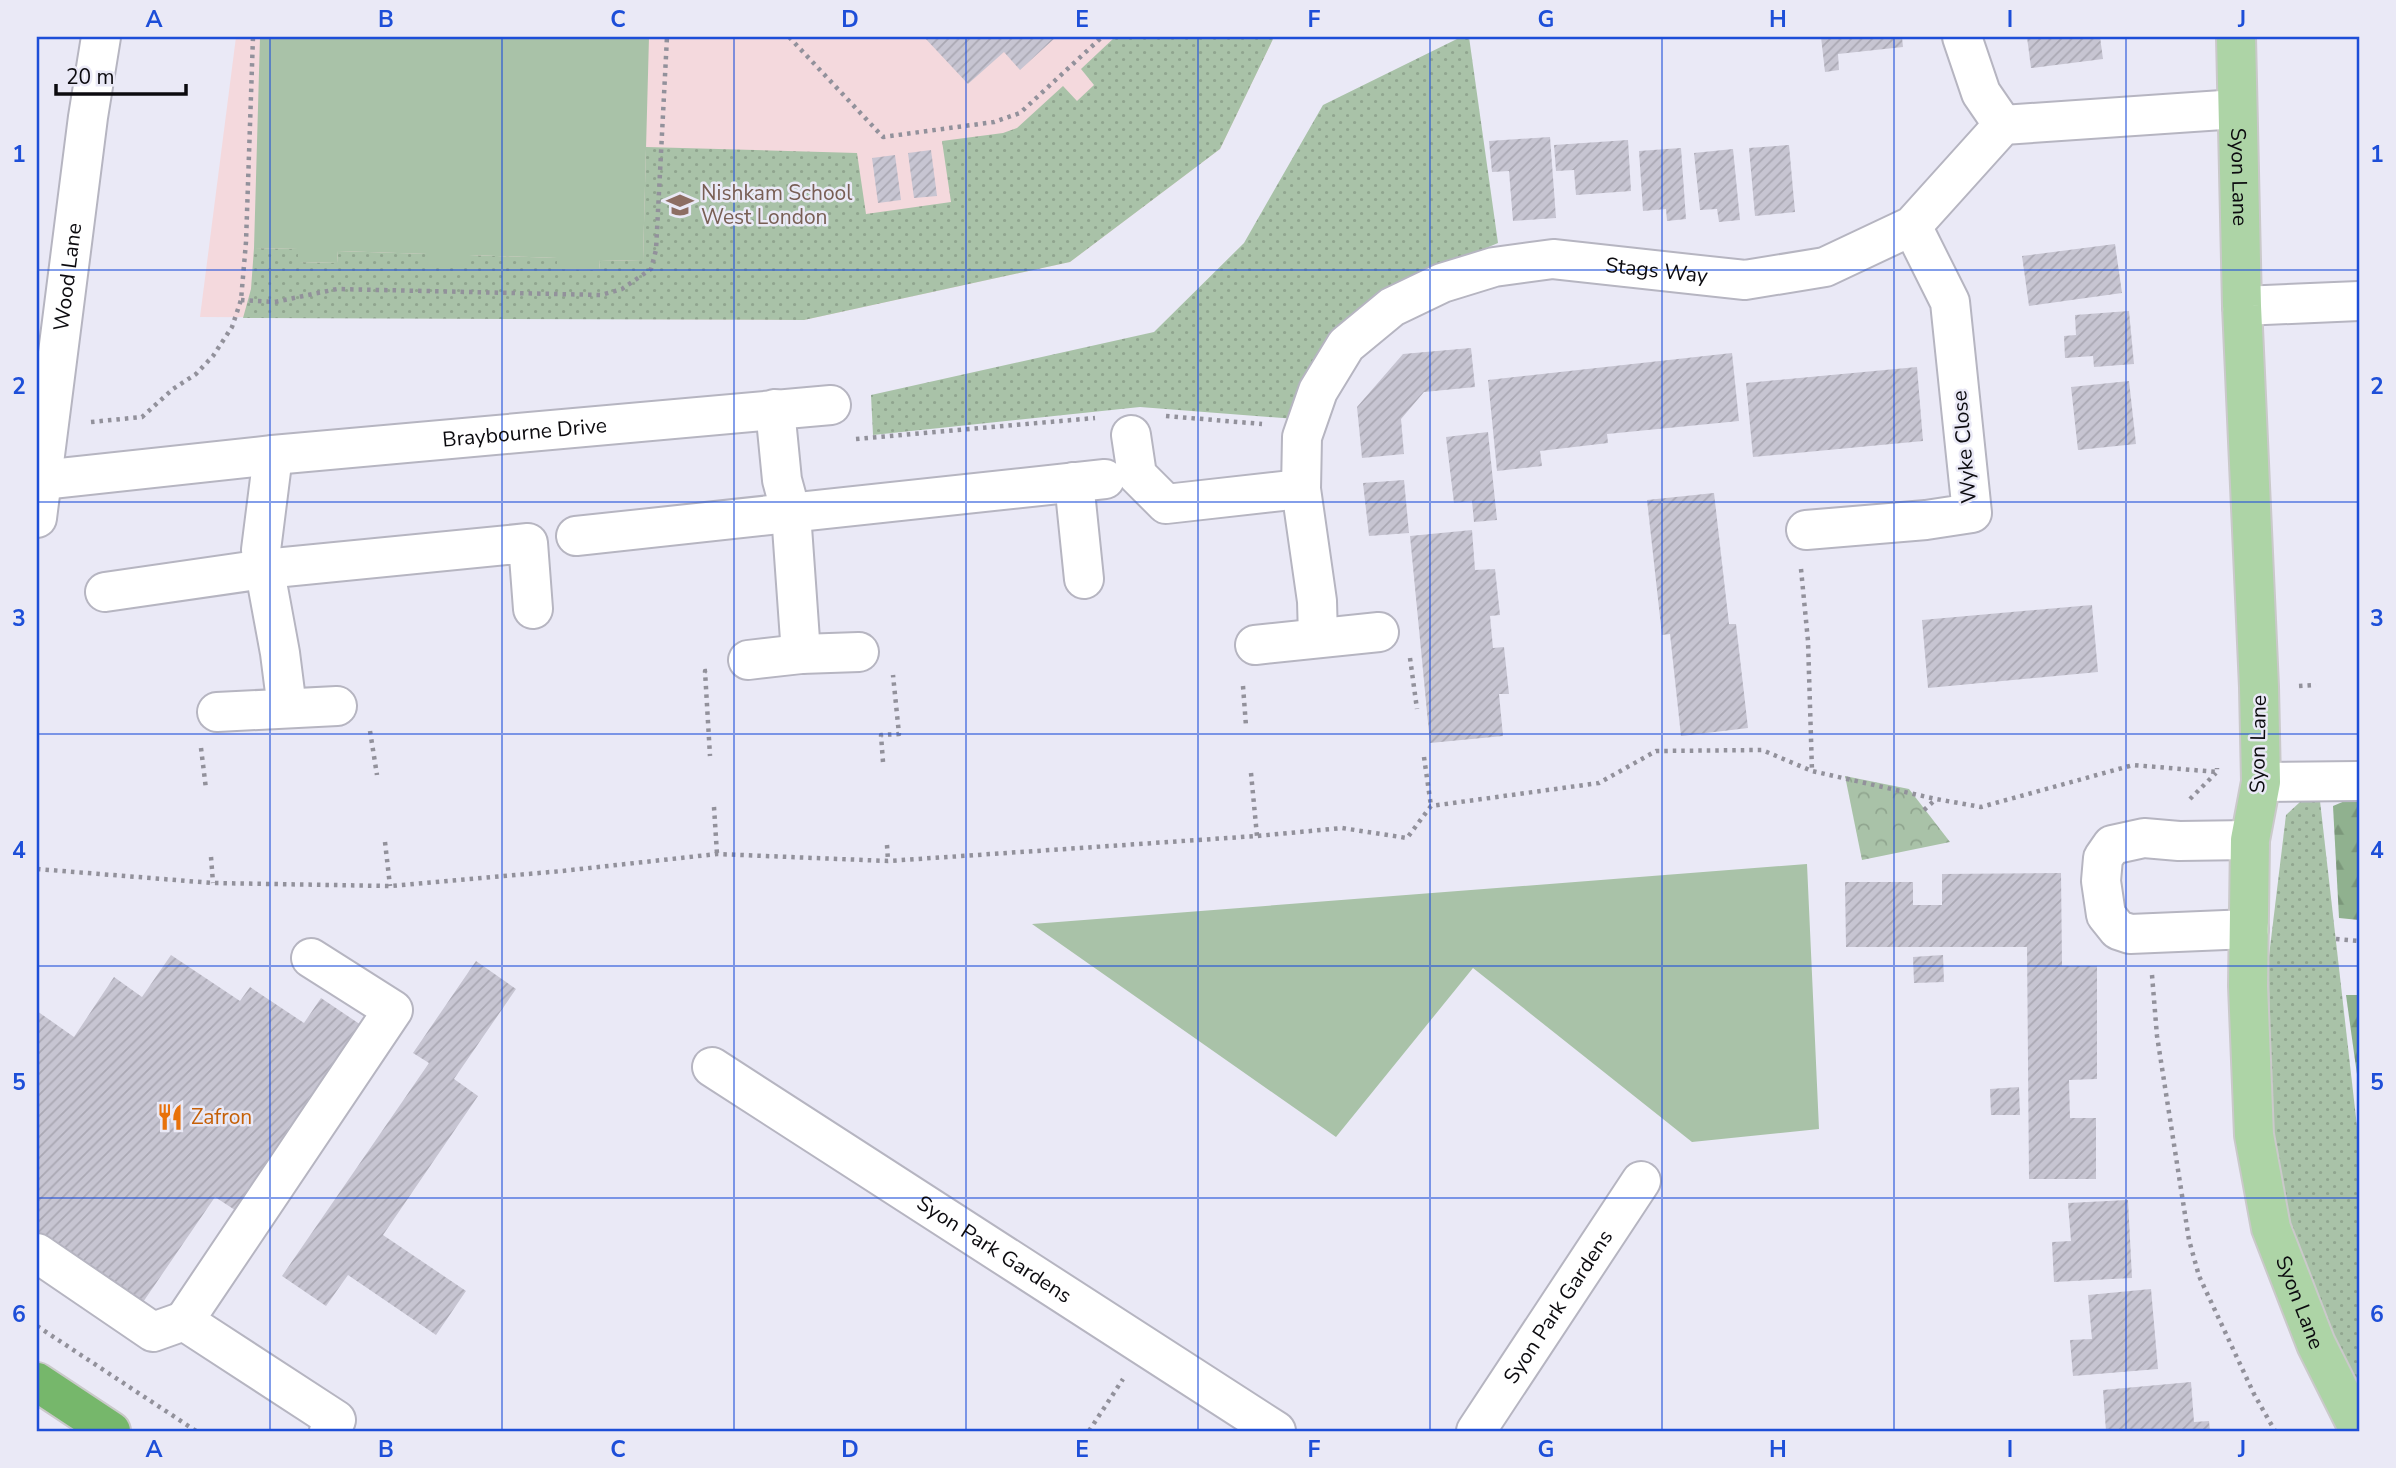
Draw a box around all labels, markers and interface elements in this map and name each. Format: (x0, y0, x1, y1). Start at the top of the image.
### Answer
text: A (145, 4, 163, 35)
text: B (378, 4, 394, 35)
text: C (610, 4, 626, 35)
text: D (841, 4, 859, 35)
text: E (1075, 4, 1089, 35)
text: F (1308, 4, 1321, 35)
text: G (1538, 4, 1554, 35)
text: H (1769, 4, 1787, 35)
text: I (2007, 4, 2013, 35)
text: J (2237, 4, 2246, 35)
scale bar (56, 52, 186, 96)
text: 20 m (66, 63, 115, 91)
street label: Syon Lane (2224, 128, 2254, 226)
text: 1 (12, 139, 26, 170)
text: 1 (2370, 139, 2384, 170)
place label: Nishkam School West London (701, 179, 853, 231)
school or university icon: Nishkam School West London (665, 190, 695, 220)
street label: Wood Lane (47, 221, 88, 333)
street label: Stags Way (1604, 251, 1709, 290)
text: 2 (12, 371, 26, 402)
text: 2 (2370, 371, 2384, 402)
street label: Wyke Close (1945, 389, 1983, 505)
street label: Braybourne Drive (441, 411, 608, 454)
text: 3 (12, 603, 26, 634)
text: 3 (2370, 603, 2384, 634)
street label: Syon Lane (2243, 695, 2273, 793)
text: 4 (12, 835, 26, 866)
text: 4 (2370, 835, 2384, 866)
text: 5 (12, 1067, 26, 1098)
text: 5 (2370, 1067, 2384, 1098)
restaurant icon: Zafron (155, 1102, 185, 1132)
place label: Zafron (191, 1103, 252, 1131)
street label: Syon Park Gardens (911, 1189, 1077, 1310)
street label: Syon Park Gardens (1497, 1224, 1619, 1389)
street label: Syon Lane (2269, 1252, 2331, 1353)
text: 6 (12, 1299, 26, 1330)
text: 6 (2370, 1299, 2384, 1330)
text: A (145, 1434, 163, 1465)
text: B (378, 1434, 394, 1465)
text: C (610, 1434, 626, 1465)
text: D (841, 1434, 859, 1465)
text: E (1075, 1434, 1089, 1465)
text: F (1308, 1434, 1321, 1465)
text: G (1538, 1434, 1554, 1465)
text: H (1769, 1434, 1787, 1465)
text: I (2007, 1434, 2013, 1465)
text: J (2237, 1434, 2246, 1465)

